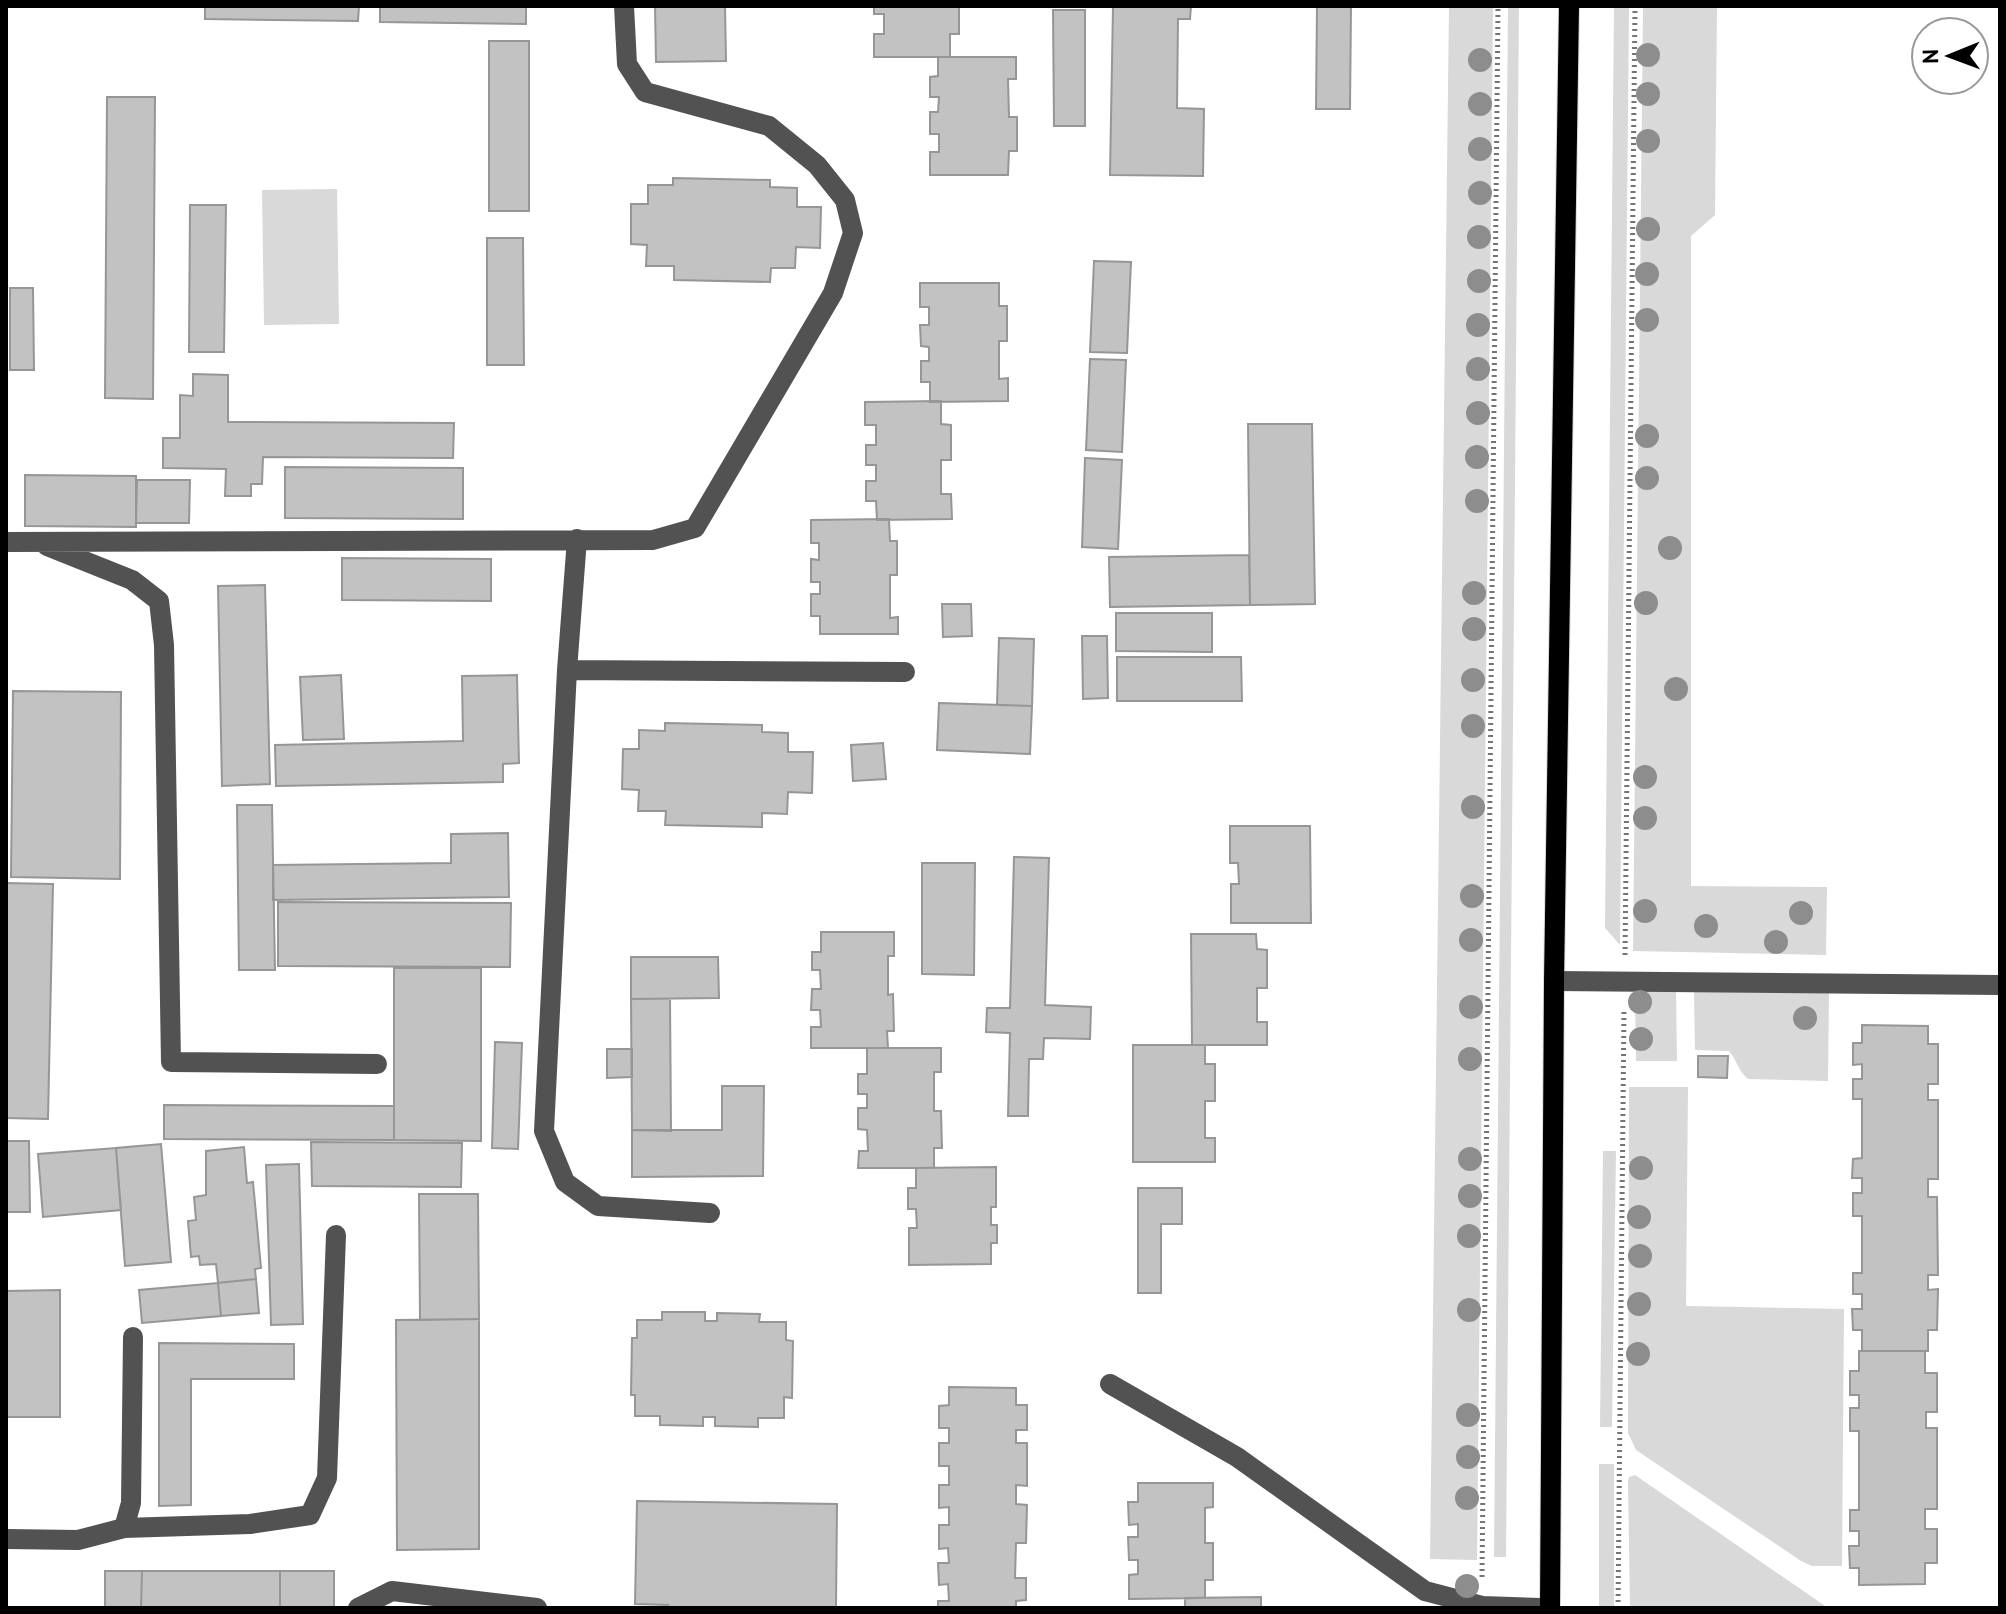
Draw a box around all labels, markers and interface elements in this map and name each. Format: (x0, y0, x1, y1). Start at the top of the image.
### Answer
north arrow (1910, 16, 1990, 96)
text: N (1916, 49, 1944, 64)

